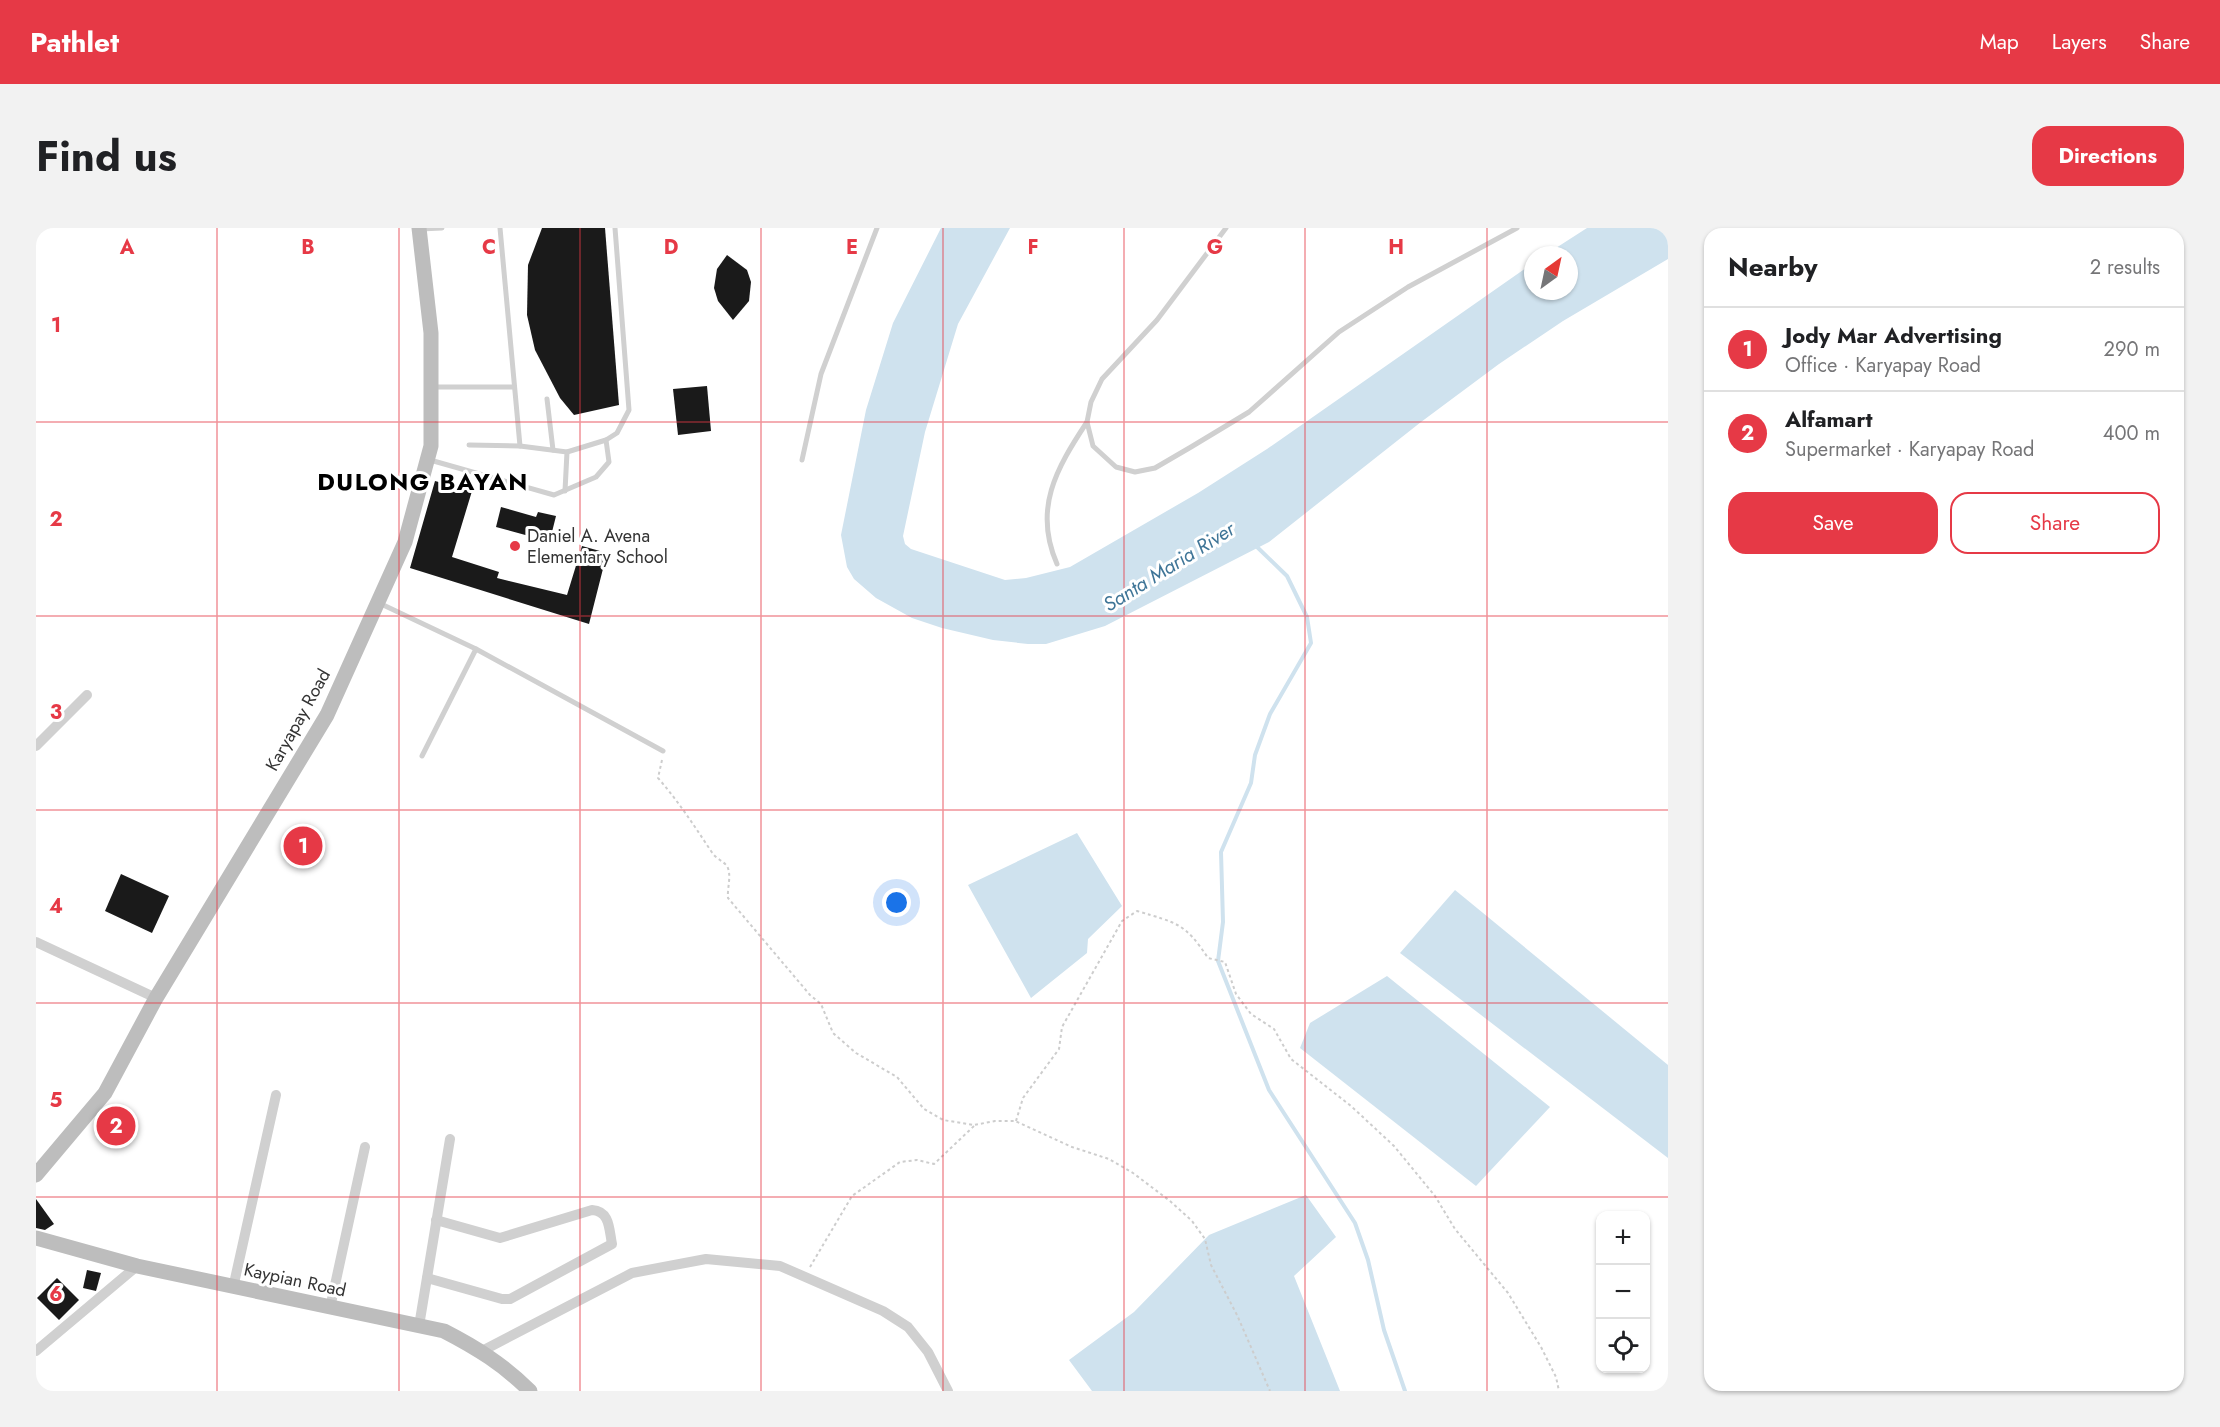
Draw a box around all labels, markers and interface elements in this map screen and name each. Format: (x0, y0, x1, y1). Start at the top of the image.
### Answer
text: Pathlet (30, 22, 119, 63)
text: Map (1980, 27, 2019, 57)
text: Layers (2052, 27, 2107, 57)
text: Share (2140, 27, 2190, 57)
text: Find us (36, 126, 177, 187)
button: Directions (2032, 126, 2184, 186)
text: A (119, 233, 135, 262)
text: B (301, 233, 315, 262)
text: C (482, 233, 496, 262)
text: D (664, 233, 678, 262)
text: E (846, 233, 858, 262)
text: F (1027, 233, 1039, 262)
text: G (1207, 233, 1223, 262)
text: H (1388, 233, 1404, 262)
north arrow (1524, 246, 1578, 300)
text: Nearby (1728, 248, 1817, 286)
text: 2 results (2090, 253, 2160, 282)
text: 1 (51, 311, 61, 340)
text: Jody Mar Advertising (1785, 319, 2002, 351)
text: 1 (1742, 335, 1753, 364)
text: 290 m (2104, 335, 2160, 364)
text: Office · Karyapay Road (1785, 351, 1981, 380)
text: Alfamart (1785, 403, 1872, 435)
text: 2 (1741, 419, 1754, 448)
text: 400 m (2103, 419, 2160, 448)
text: Supermarket · Karyapay Road (1785, 435, 2034, 464)
district label: DULONG BAYAN (317, 464, 529, 499)
button: Save (1728, 492, 1938, 554)
button: Share (1950, 492, 2160, 554)
text: 2 (49, 505, 63, 534)
water label: Santa Maria River (1098, 514, 1241, 619)
place label: Daniel A. Avena Elementary School (527, 523, 668, 570)
marker: Daniel A. Avena Elementary School (508, 539, 522, 553)
street label: Karyapay Road (259, 664, 337, 776)
text: 3 (50, 698, 62, 727)
pin: 1 (284, 824, 322, 868)
your location (882, 888, 911, 917)
text: 4 (49, 892, 63, 921)
text: 5 (50, 1086, 63, 1115)
pin: 2 (96, 1104, 136, 1148)
map controls (1596, 1211, 1650, 1373)
button: + (1596, 1211, 1650, 1265)
street label: Kaypian Road (241, 1256, 349, 1304)
button: − (1596, 1265, 1650, 1319)
text: 6 (49, 1280, 63, 1309)
button: locate (1596, 1319, 1650, 1373)

